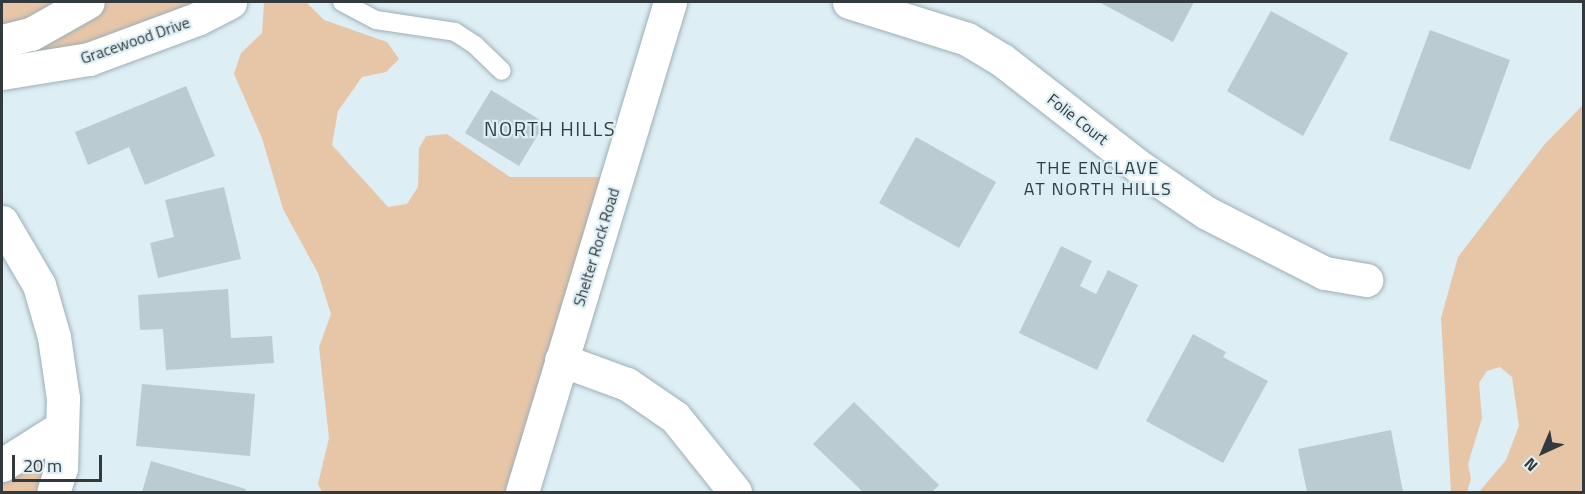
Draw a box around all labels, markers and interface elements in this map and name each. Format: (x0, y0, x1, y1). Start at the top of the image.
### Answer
street label: Gracewood Drive (78, 12, 192, 68)
street label: Folie Court (1044, 89, 1112, 149)
district label: NORTH HILLS (484, 116, 616, 140)
district label: THE ENCLAVE AT NORTH HILLS (1024, 158, 1172, 201)
street label: Shelter Rock Road (569, 185, 623, 309)
north arrow (1513, 422, 1573, 482)
scale bar (15, 443, 105, 481)
text: 20 m (23, 452, 62, 479)
text: N (1518, 452, 1543, 477)

